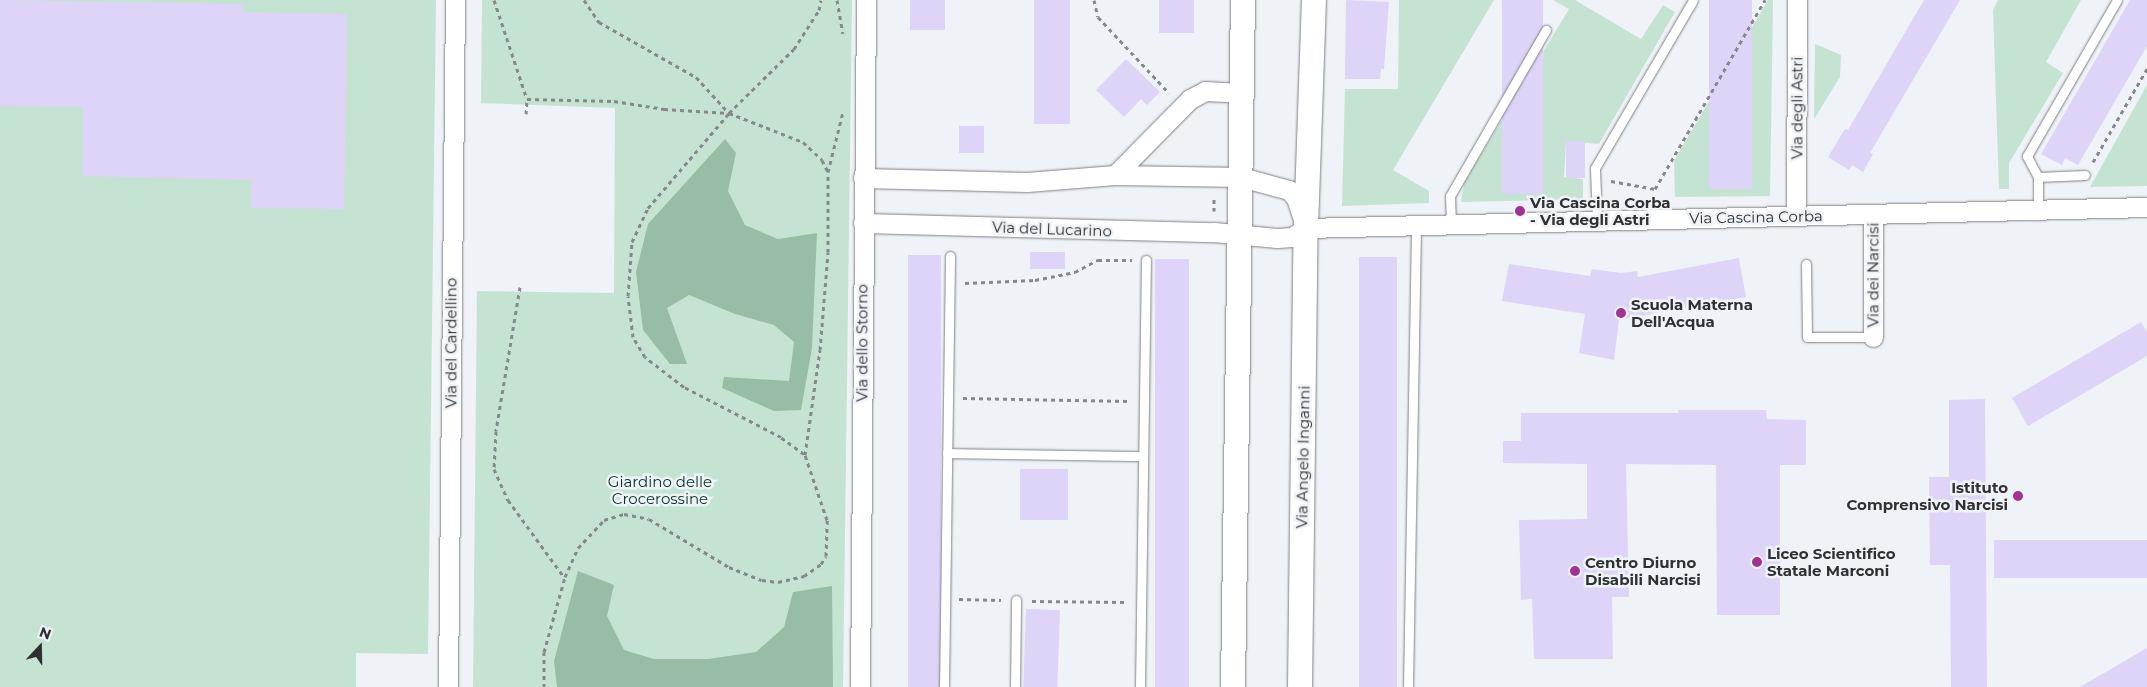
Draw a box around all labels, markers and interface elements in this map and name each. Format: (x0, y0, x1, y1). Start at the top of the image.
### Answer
street label: Via degli Astri (1788, 57, 1806, 159)
place label: Via Cascina Corba - Via degli Astri (1530, 193, 1671, 228)
marker: Via Cascina Corba - Via degli Astri (1514, 205, 1526, 217)
street label: Via Cascina Corba (1689, 207, 1823, 227)
street label: Via del Lucarino (992, 218, 1112, 240)
street label: Via dei Narcisi (1864, 223, 1882, 327)
street label: Via del Cardellino (442, 278, 460, 408)
street label: Via dello Storno (853, 284, 871, 402)
place label: Scuola Materna Dell'Acqua (1631, 295, 1753, 330)
marker: Scuola Materna Dell'Acqua (1615, 307, 1627, 319)
street label: Via Angelo Inganni (1293, 385, 1313, 529)
park label: Giardino delle Crocerossine (608, 472, 712, 507)
place label: Istituto Comprensivo Narcisi (1847, 478, 2008, 513)
marker: Istituto Comprensivo Narcisi (2012, 490, 2024, 502)
place label: Liceo Scientifico Statale Marconi (1767, 544, 1896, 579)
place label: Centro Diurno Disabili Narcisi (1585, 553, 1701, 588)
marker: Liceo Scientifico Statale Marconi (1751, 556, 1763, 568)
marker: Centro Diurno Disabili Narcisi (1569, 565, 1581, 577)
north arrow (15, 622, 65, 672)
text: N (37, 623, 54, 643)

